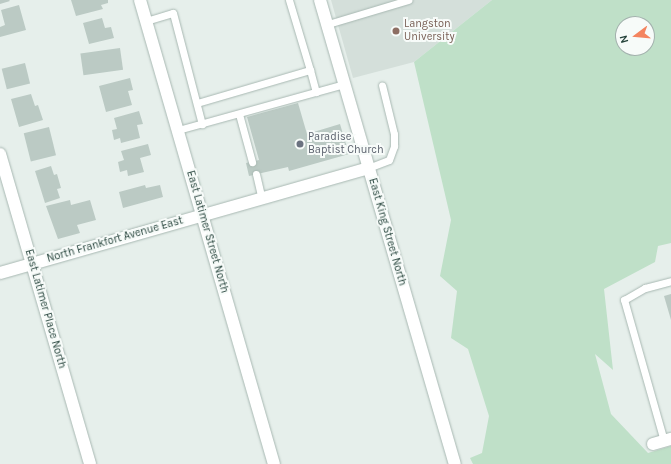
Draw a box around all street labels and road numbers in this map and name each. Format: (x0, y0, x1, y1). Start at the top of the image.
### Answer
street label: East Latimer Street North (183, 169, 231, 295)
street label: East King Street North (365, 177, 409, 287)
street label: North Frankfort Avenue East (45, 214, 185, 266)
street label: East Latimer Place North (22, 248, 68, 370)

